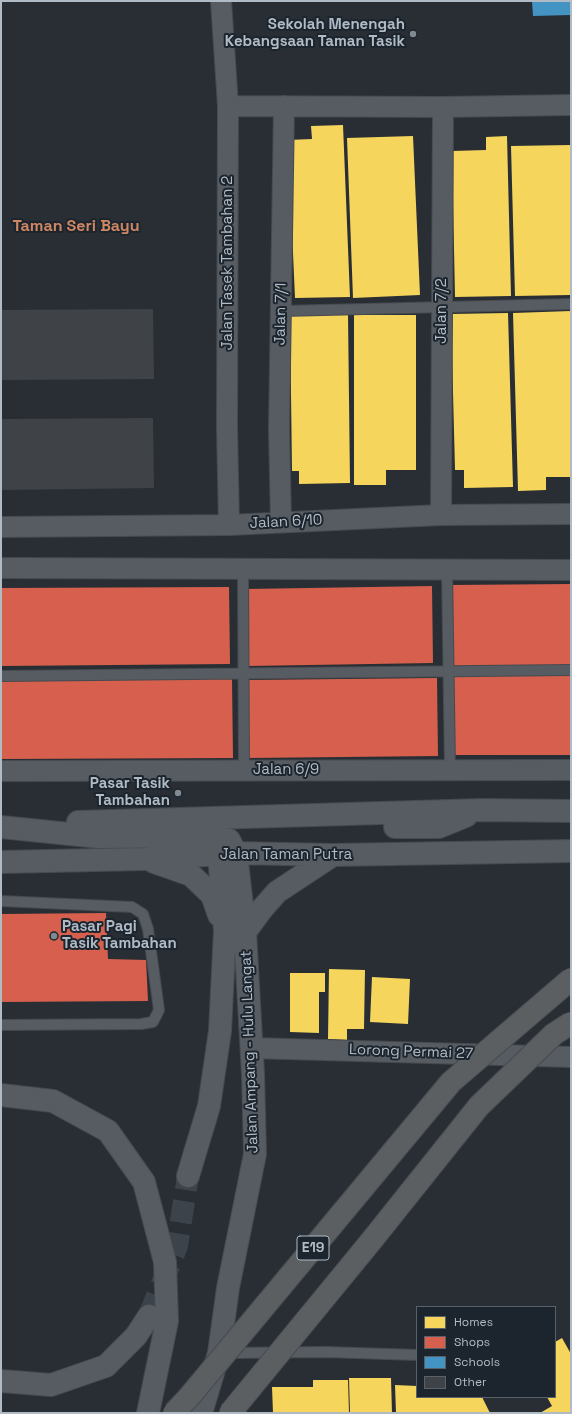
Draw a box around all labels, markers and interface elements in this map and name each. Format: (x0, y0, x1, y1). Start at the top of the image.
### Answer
place label: Sekolah Menengah Kebangsaan Taman Tasik (225, 16, 405, 51)
marker: Sekolah Menengah Kebangsaan Taman Tasik (408, 29, 418, 39)
street label: Jalan Tasek Tambahan 2 (219, 176, 237, 350)
district label: Taman Seri Bayu (12, 217, 140, 237)
street label: Jalan 7/2 (433, 278, 451, 344)
street label: Jalan 7/1 (271, 282, 291, 346)
street label: Jalan 6/10 (249, 511, 323, 533)
street label: Jalan 6/9 (253, 761, 319, 779)
place label: Pasar Tasik Tambahan (90, 775, 170, 810)
marker: Pasar Tasik Tambahan (173, 788, 183, 798)
street label: Jalan Taman Putra (220, 846, 352, 864)
place label: Pasar Pagi Tasik Tambahan (62, 918, 177, 953)
marker: Pasar Pagi Tasik Tambahan (49, 931, 59, 941)
street label: Jalan Ampang - Hulu Langat (237, 950, 263, 1154)
street label: Lorong Permai 27 (348, 1041, 474, 1063)
road number: E19 (297, 1236, 329, 1260)
legend (416, 1306, 556, 1398)
text: Homes (454, 1314, 493, 1330)
text: Shops (454, 1334, 490, 1350)
text: Schools (454, 1354, 500, 1370)
text: Other (454, 1374, 487, 1390)

